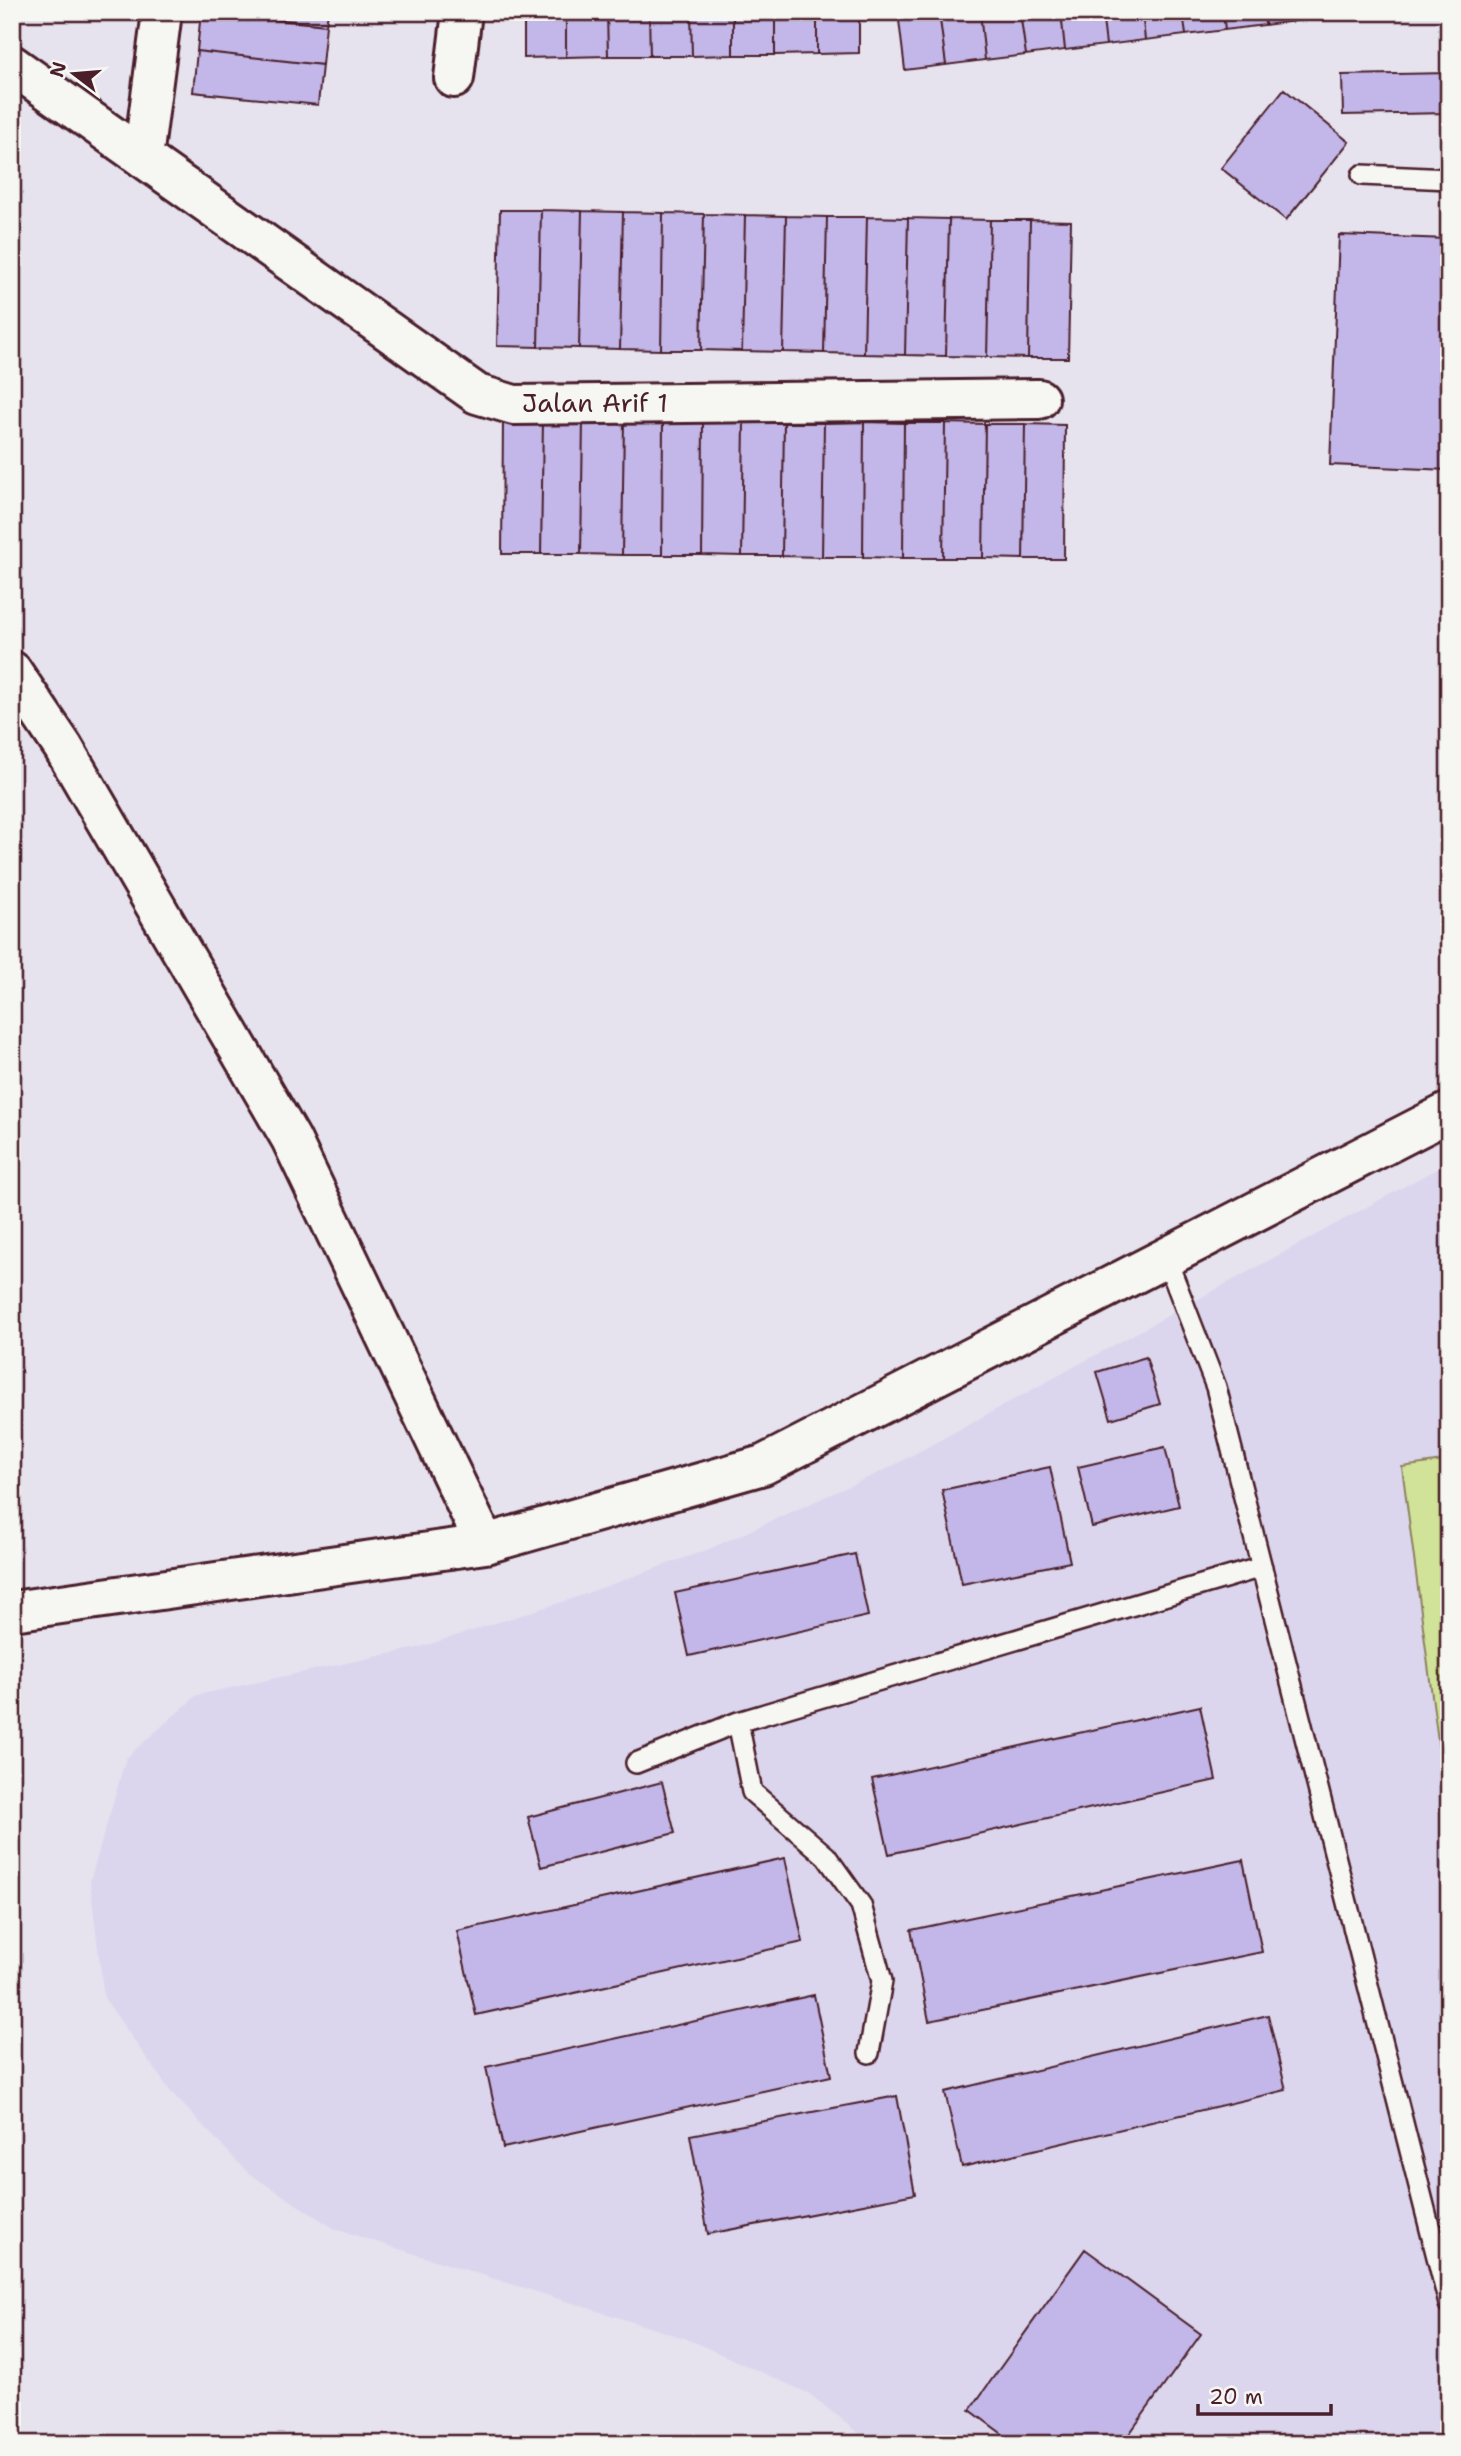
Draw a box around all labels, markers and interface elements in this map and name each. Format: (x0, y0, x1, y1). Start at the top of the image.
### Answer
north arrow (38, 38, 108, 108)
text: N (44, 59, 72, 80)
street label: Jalan Arif 1 (522, 385, 668, 420)
scale bar (1198, 2372, 1332, 2416)
text: 20 m (1209, 2383, 1263, 2411)

